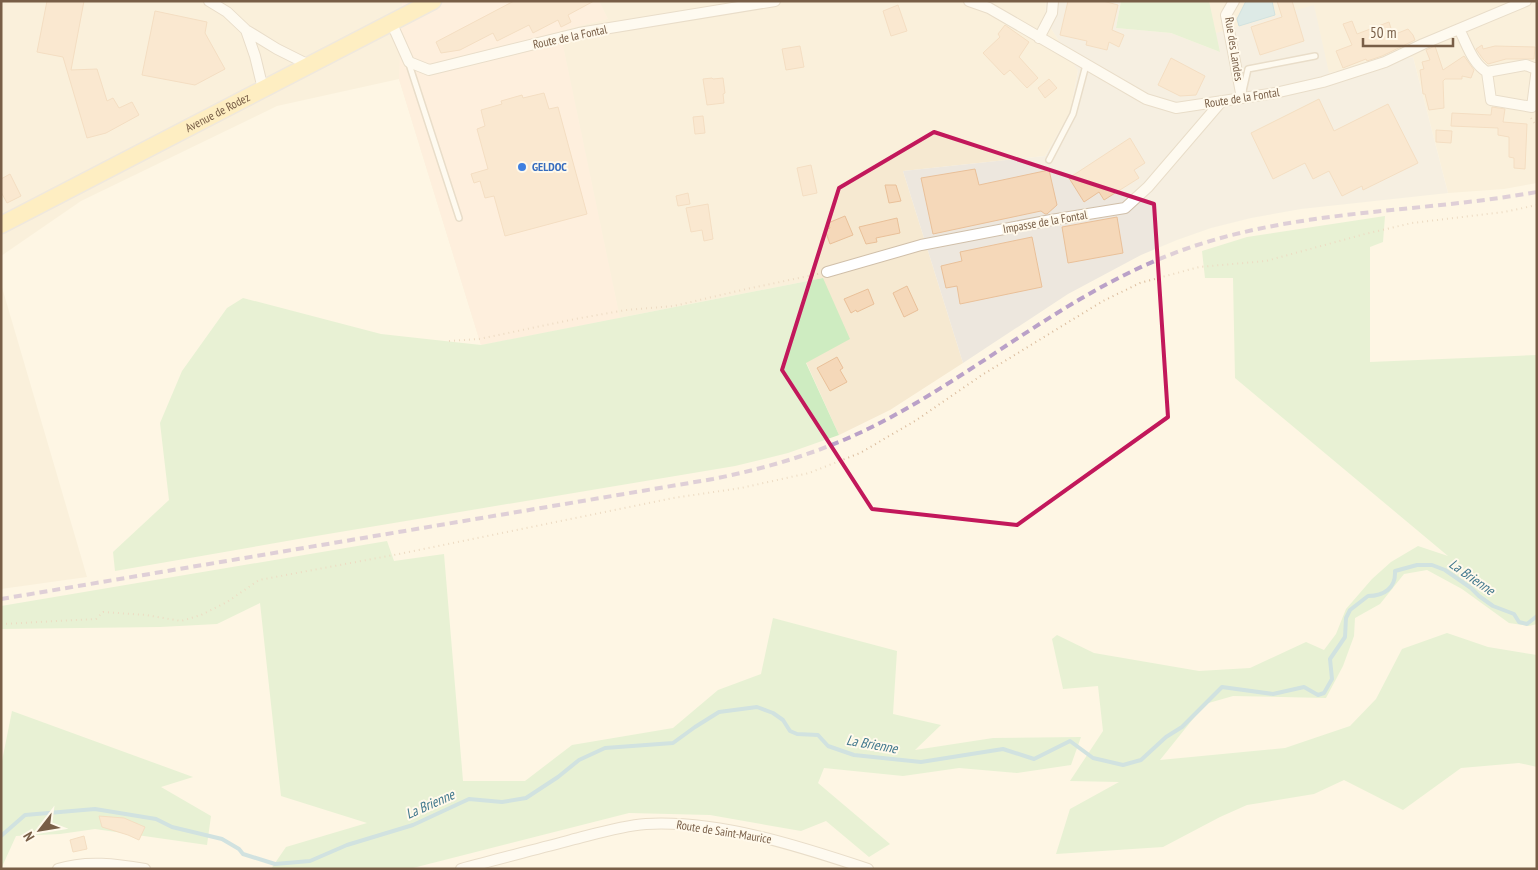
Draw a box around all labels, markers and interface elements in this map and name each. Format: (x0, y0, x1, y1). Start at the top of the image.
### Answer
scale bar (1363, 15, 1453, 47)
street label: Rue des Landes (1222, 16, 1247, 82)
street label: Route de la Fontal (531, 21, 609, 52)
text: 50 m (1370, 23, 1396, 42)
street label: Route de la Fontal (1203, 84, 1281, 111)
street label: Avenue de Rodez (183, 89, 252, 135)
place label: GELDOC (532, 159, 567, 174)
marker: GELDOC (516, 161, 528, 173)
street label: Impasse de la Fontal (1002, 207, 1088, 236)
water label: La Brienne (1446, 555, 1499, 600)
water label: La Brienne (845, 731, 900, 758)
water label: La Brienne (403, 785, 458, 823)
north arrow (15, 805, 65, 855)
street label: Route de Saint-Maurice (676, 817, 773, 846)
text: N (19, 829, 39, 845)

